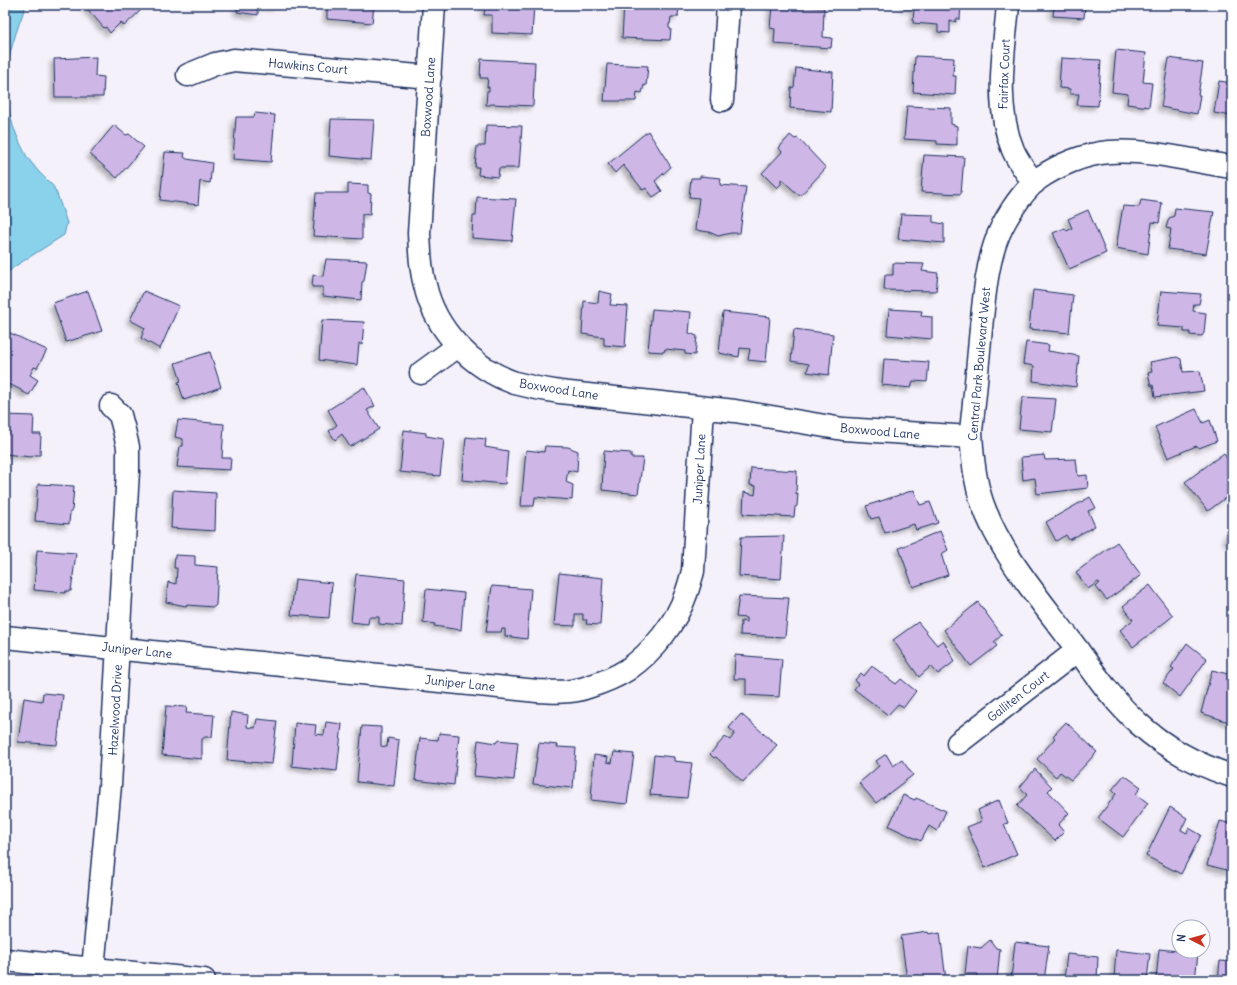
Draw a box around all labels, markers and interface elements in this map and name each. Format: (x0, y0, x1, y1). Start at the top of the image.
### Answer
street label: Fairfax Court (995, 39, 1013, 109)
street label: Hawkins Court (268, 55, 348, 77)
street label: Boxwood Lane (418, 57, 438, 137)
street label: Central Park Boulevard West (965, 287, 993, 441)
street label: Boxwood Lane (518, 375, 600, 403)
street label: Boxwood Lane (840, 420, 920, 442)
street label: Juniper Lane (690, 433, 708, 505)
street label: Juniper Lane (101, 639, 173, 661)
street label: Hazelwood Drive (105, 664, 125, 756)
street label: Galliten Court (984, 667, 1052, 725)
street label: Juniper Lane (424, 672, 496, 694)
north arrow (1171, 919, 1211, 959)
text: N (1174, 933, 1188, 942)

